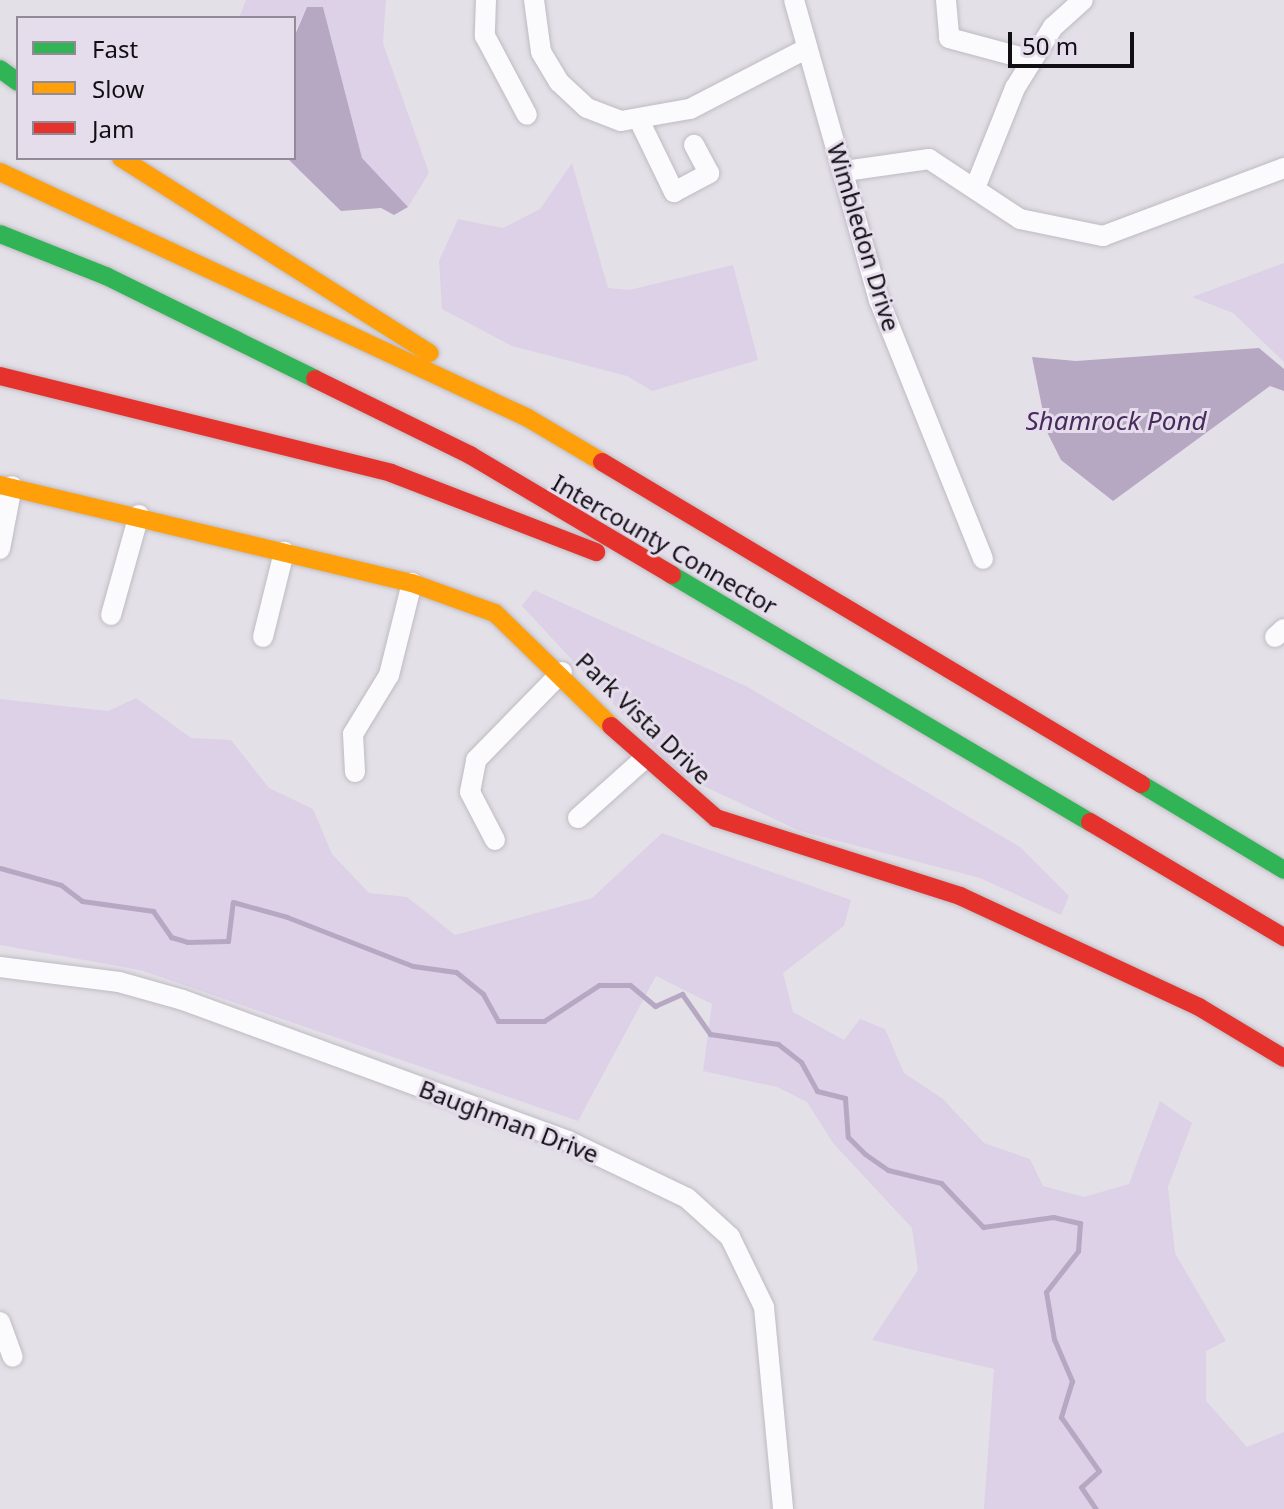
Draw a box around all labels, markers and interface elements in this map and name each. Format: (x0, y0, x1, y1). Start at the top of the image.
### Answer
legend (16, 16, 296, 160)
scale bar (1012, 16, 1138, 66)
text: 50 m (1022, 29, 1078, 62)
text: Fast (92, 32, 138, 65)
text: Slow (92, 72, 144, 105)
text: Jam (92, 112, 134, 145)
street label: Wimbledon Drive (822, 139, 906, 335)
water label: Shamrock Pond (1025, 405, 1207, 437)
street label: Intercounty Connector (547, 468, 783, 620)
street label: Park Vista Drive (570, 646, 718, 790)
street label: Baughman Drive (415, 1074, 603, 1168)

